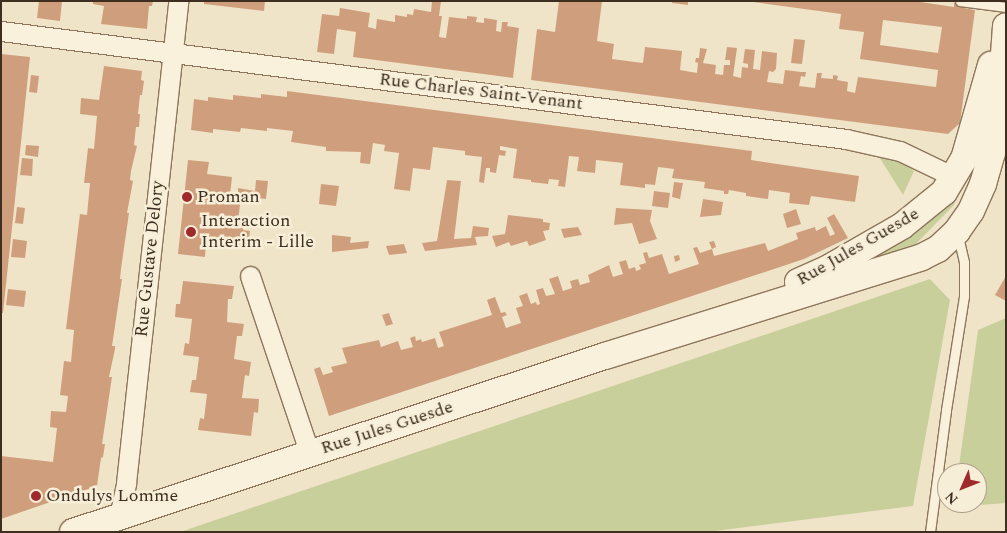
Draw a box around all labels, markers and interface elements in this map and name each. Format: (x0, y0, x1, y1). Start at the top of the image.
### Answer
street label: Rue Charles Saint-Venant (378, 69, 584, 115)
street label: Rue Gustave Delory (131, 180, 169, 338)
place label: Proman (197, 186, 260, 208)
marker: Proman (181, 191, 193, 203)
street label: Rue Jules Guesde (793, 203, 923, 291)
place label: Interaction Interim - Lille (201, 211, 314, 253)
marker: Interaction Interim - Lille (185, 226, 197, 238)
street label: Rue Jules Guesde (318, 396, 456, 460)
north arrow (937, 463, 987, 513)
place label: Ondulys Lomme (46, 485, 178, 507)
text: N (940, 487, 963, 509)
marker: Ondulys Lomme (30, 490, 42, 502)

